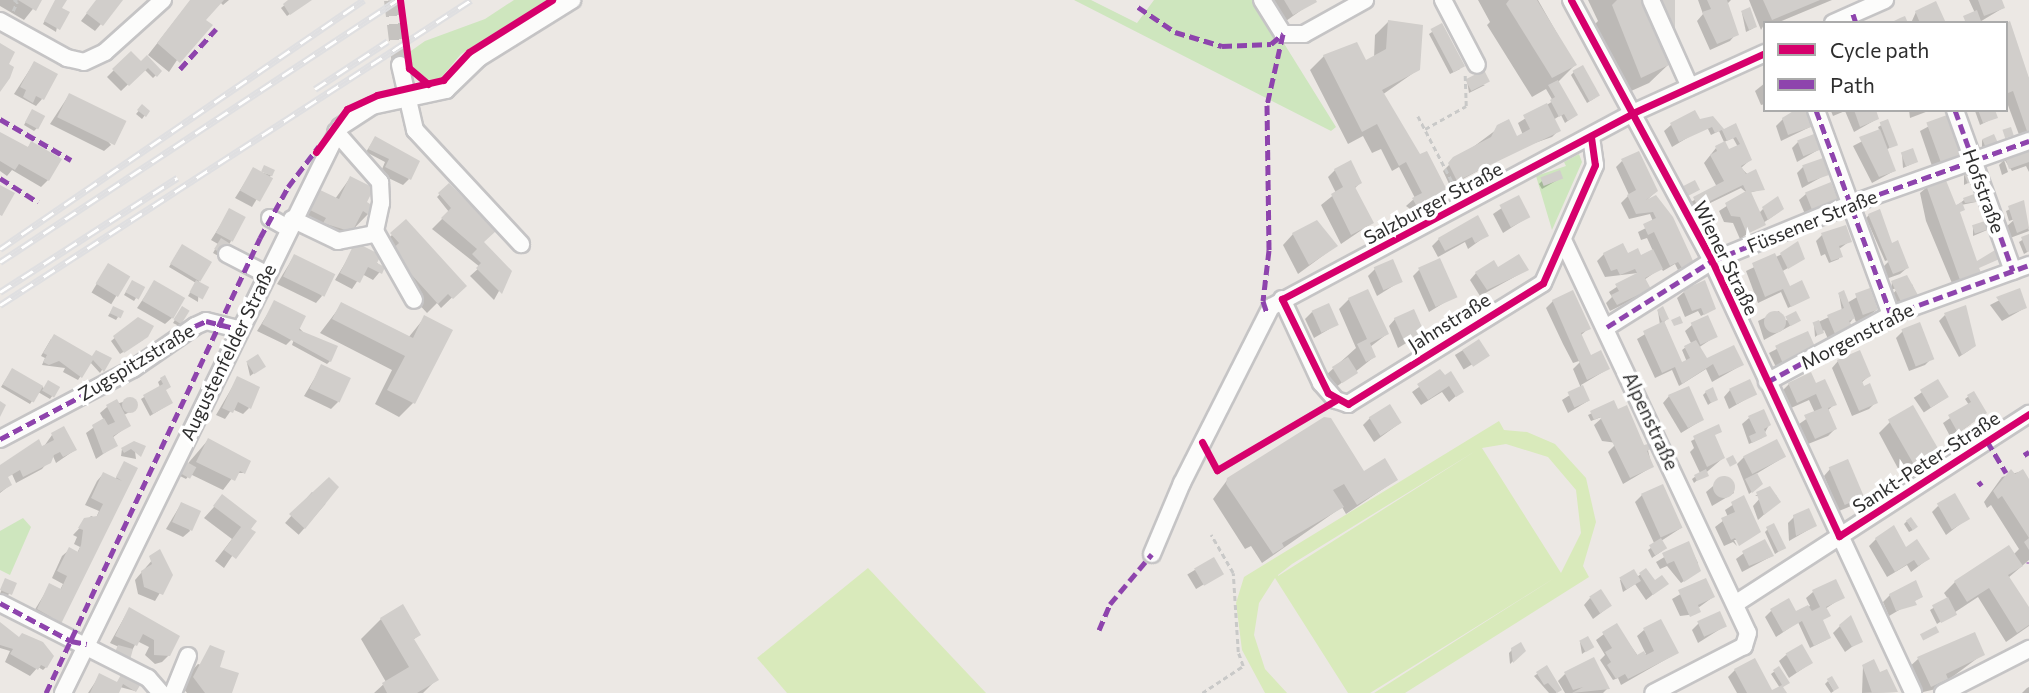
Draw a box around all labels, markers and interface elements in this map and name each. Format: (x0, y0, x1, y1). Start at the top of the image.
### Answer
legend (1763, 21, 2008, 112)
text: Cycle path (1830, 37, 1929, 62)
text: Path (1830, 72, 1875, 97)
street label: Hofstraße (1958, 146, 2010, 236)
street label: Salzburger Straße (1360, 157, 1506, 249)
street label: Füssener Straße (1744, 185, 1880, 257)
street label: Wiener Straße (1689, 197, 1763, 319)
street label: Augustenfelder Straße (175, 260, 281, 444)
street label: Jahnstraße (1404, 288, 1494, 356)
street label: Morgenstraße (1797, 298, 1917, 374)
street label: Zugspitzstraße (74, 319, 198, 405)
street label: Alpenstraße (1618, 368, 1684, 474)
street label: Sankt-Peter-Straße (1848, 406, 2004, 518)

